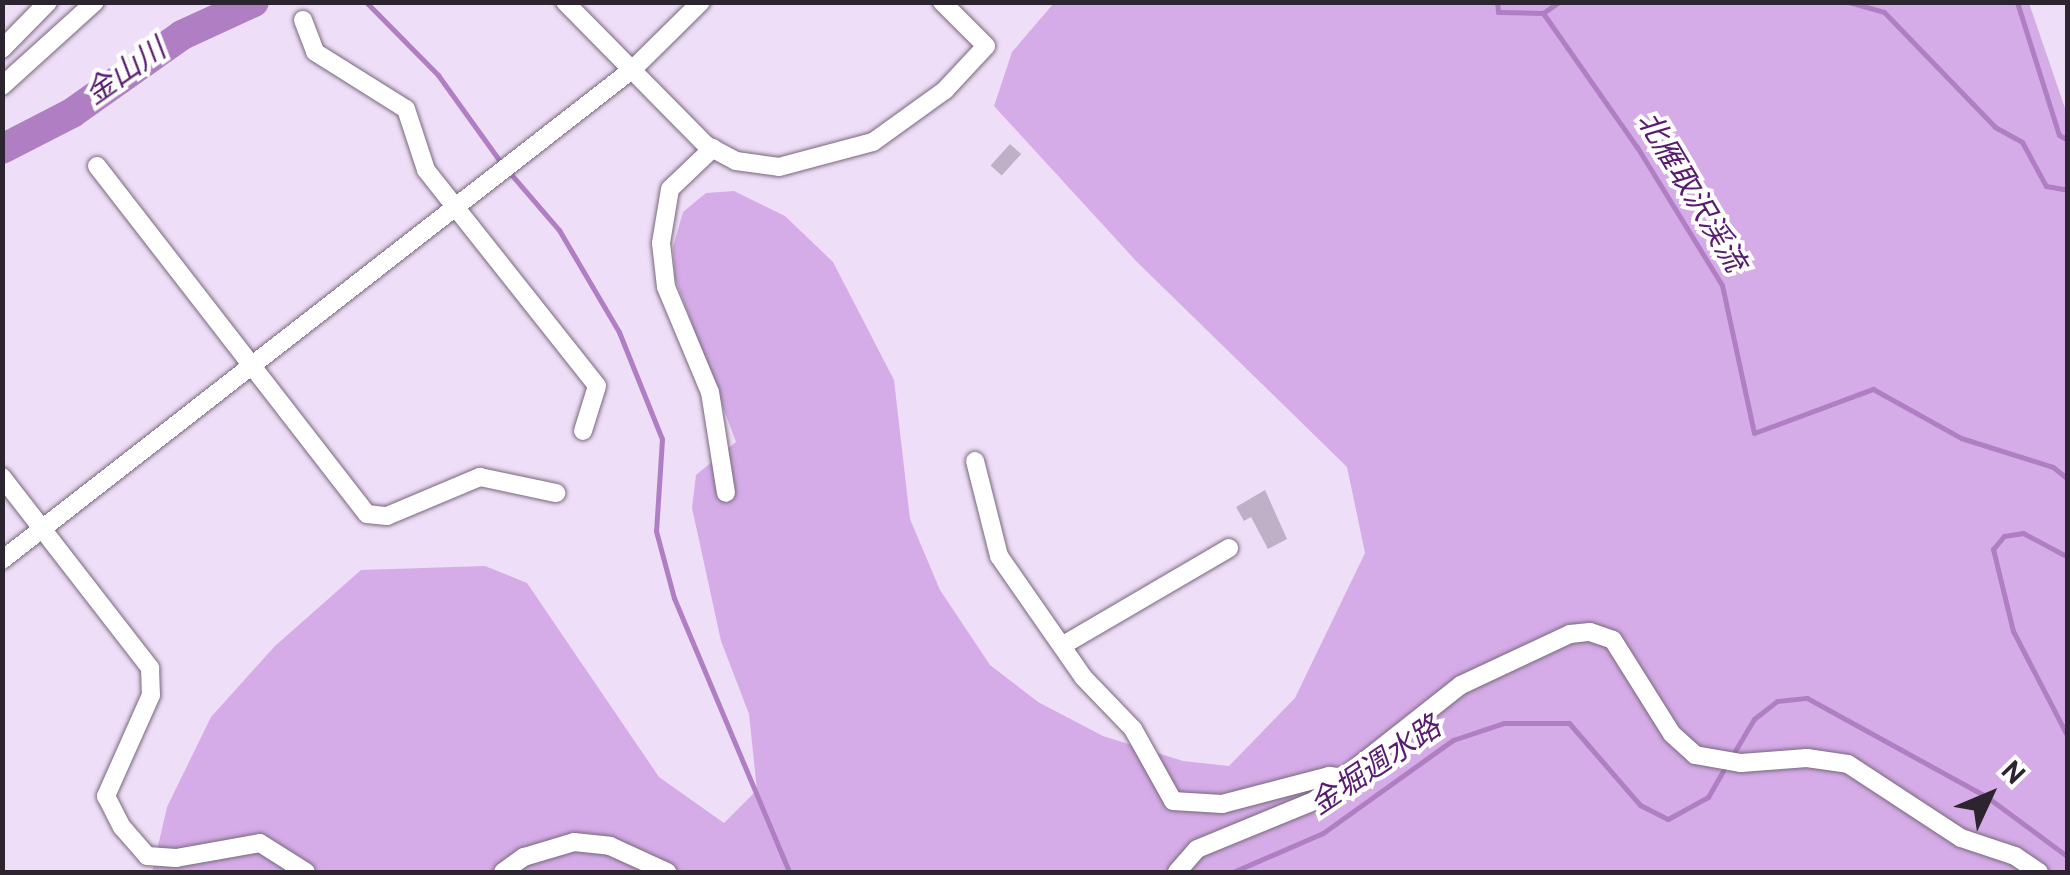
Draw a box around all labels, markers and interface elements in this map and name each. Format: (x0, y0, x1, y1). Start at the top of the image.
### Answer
water label: 金山川 (80, 33, 174, 115)
water label: 北雁取沢渓流 (1627, 107, 1751, 279)
water label: 金堀週水路 (1305, 711, 1449, 825)
north arrow (1940, 745, 2040, 845)
text: N (1992, 754, 2032, 794)

